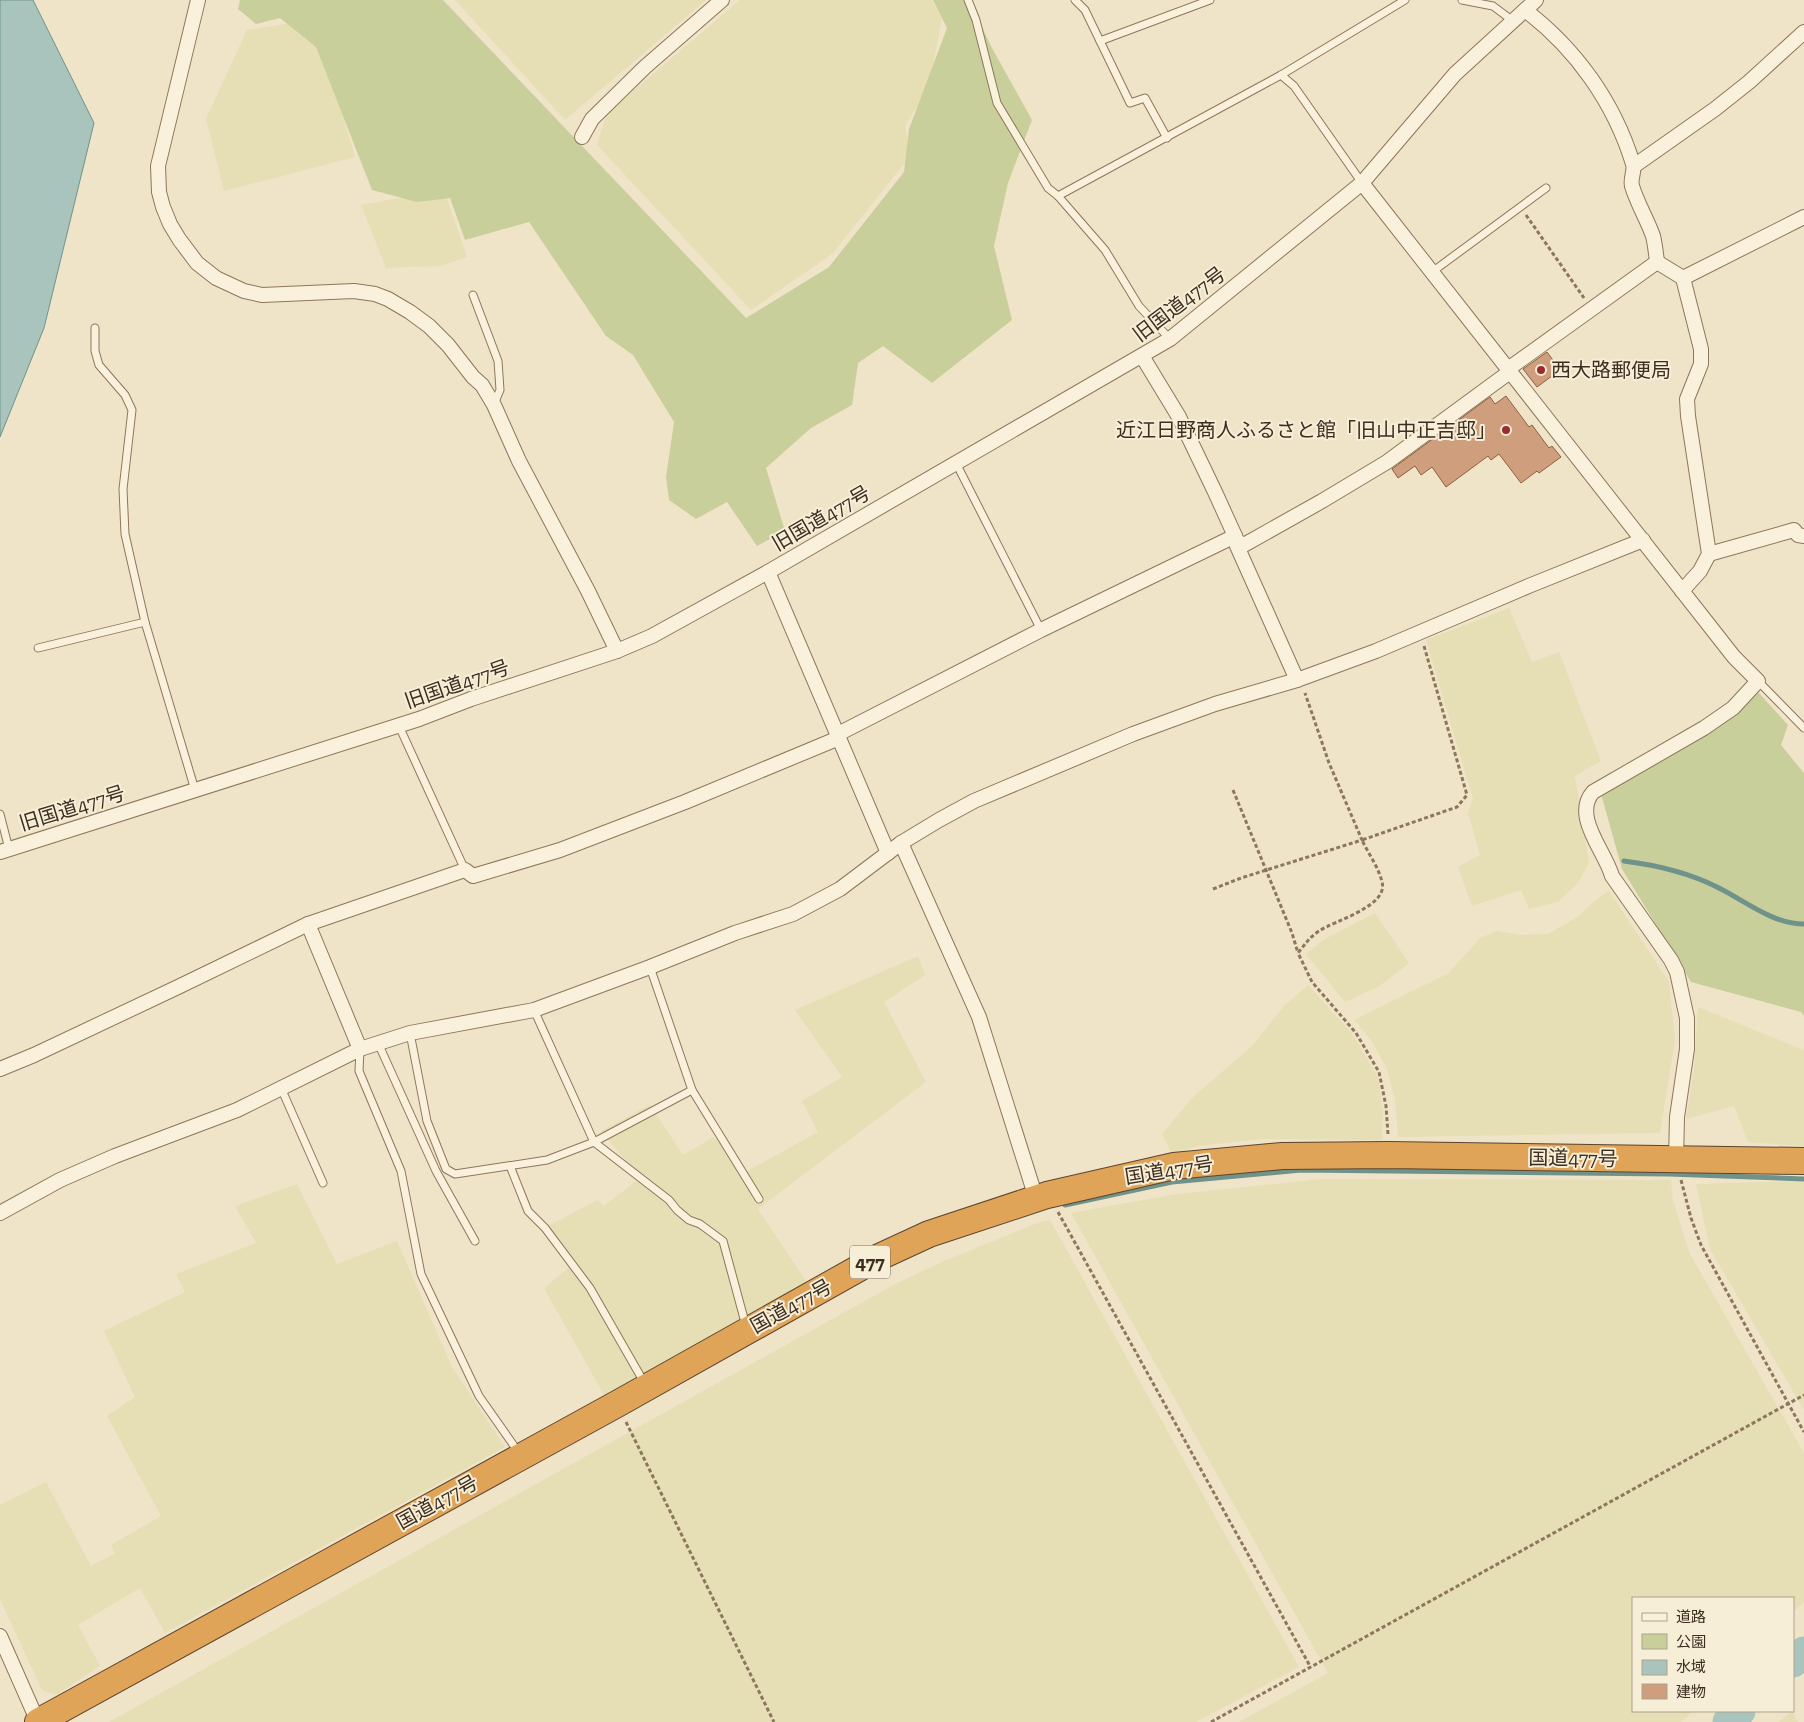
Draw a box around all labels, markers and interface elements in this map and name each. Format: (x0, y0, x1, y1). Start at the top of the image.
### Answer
street label: 旧国道477号 (1128, 262, 1230, 346)
place label: 西大路郵便局 (1551, 358, 1671, 382)
marker: 西大路郵便局 (1535, 364, 1547, 376)
place label: 近江日野商人ふるさと館「旧山中正吉邸」 (1116, 418, 1496, 442)
marker: 近江日野商人ふるさと館「旧山中正吉邸」 (1500, 424, 1512, 436)
street label: 旧国道477号 (768, 480, 874, 556)
street label: 旧国道477号 (401, 655, 513, 713)
street label: 旧国道477号 (16, 781, 128, 835)
street label: 国道477号 (1528, 1145, 1618, 1171)
street label: 国道477号 (1123, 1151, 1215, 1189)
road number: 477 (850, 1246, 890, 1278)
street label: 国道477号 (746, 1274, 836, 1338)
street label: 国道477号 (392, 1470, 482, 1534)
legend (1632, 1597, 1794, 1712)
text: 道路 (1676, 1608, 1706, 1626)
text: 公園 (1676, 1633, 1706, 1651)
text: 水域 (1676, 1658, 1706, 1676)
text: 建物 (1676, 1683, 1706, 1701)

